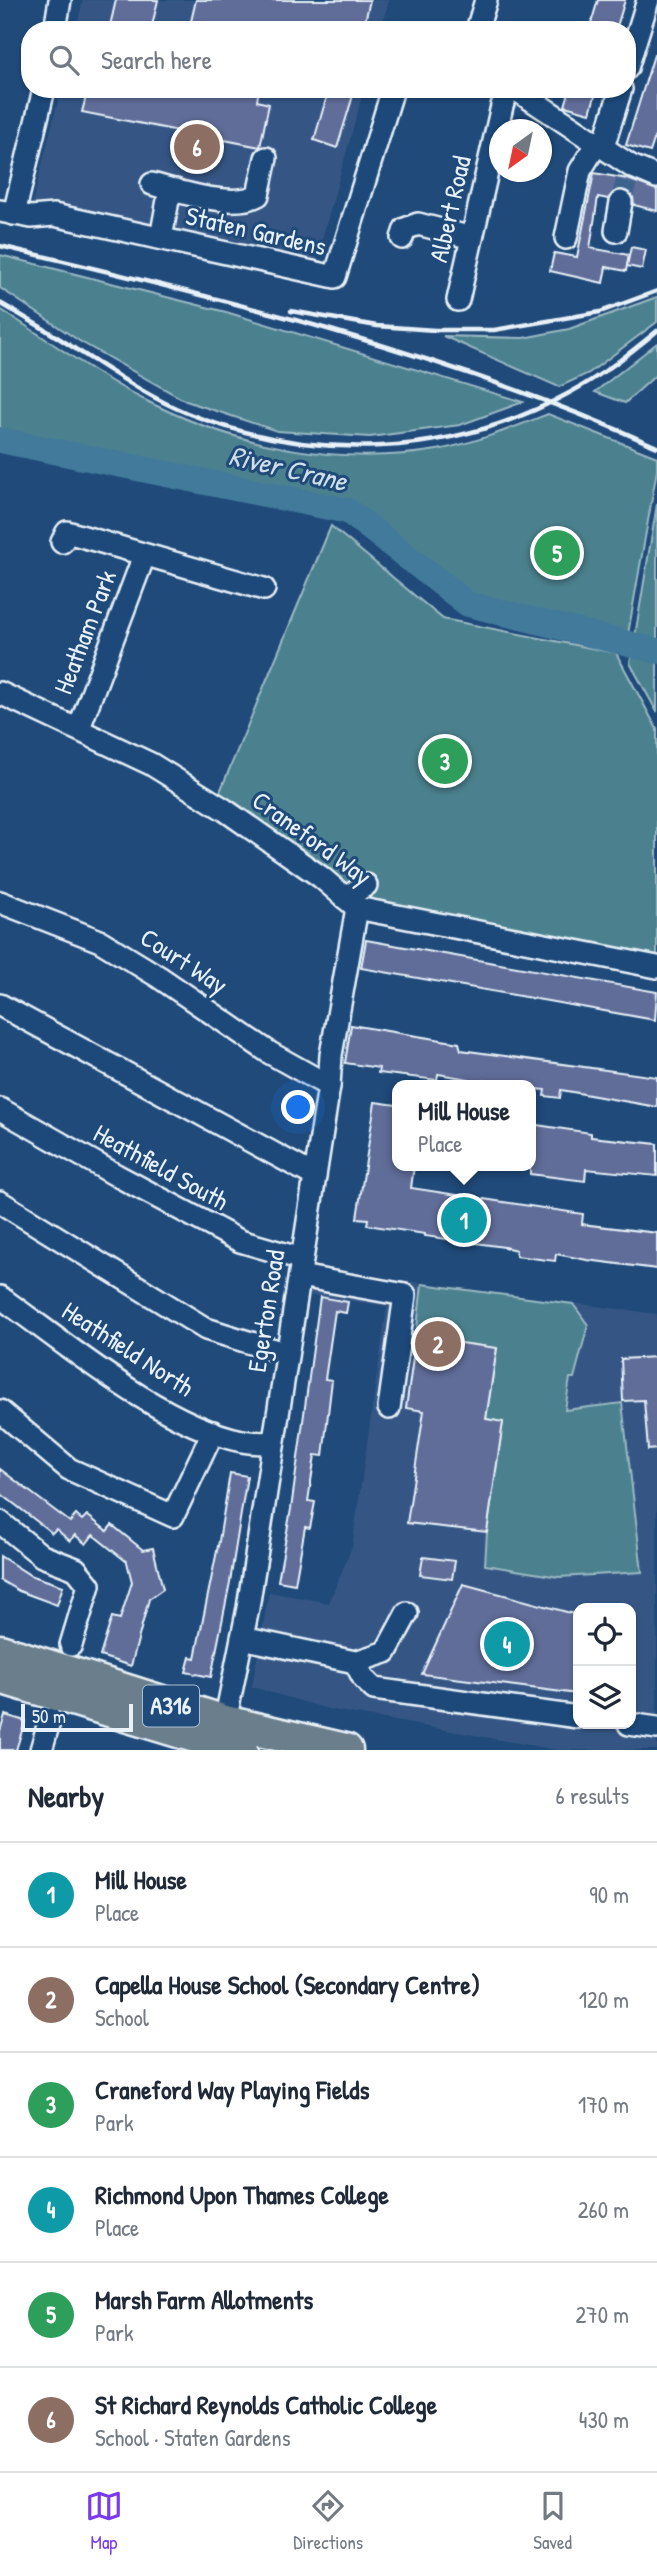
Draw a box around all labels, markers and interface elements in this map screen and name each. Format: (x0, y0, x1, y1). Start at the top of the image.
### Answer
search box (21, 21, 636, 98)
icon: search (45, 41, 83, 79)
text: Search here (101, 42, 212, 77)
north arrow (489, 119, 552, 182)
pin: 6 (174, 121, 220, 173)
street label: Albert Road (420, 152, 479, 266)
street label: Staten Gardens (182, 197, 330, 264)
water label: River Crane (226, 436, 352, 500)
pin: 5 (534, 527, 580, 579)
street label: Heatham Park (45, 565, 124, 699)
pin: 3 (422, 735, 468, 787)
street label: Craneford Way (245, 782, 379, 893)
street label: Court Way (134, 919, 235, 1002)
popup (392, 1080, 536, 1171)
your location (281, 1090, 315, 1124)
text: Mill House (418, 1093, 510, 1128)
street label: Heathfield South (88, 1115, 235, 1218)
text: Place (418, 1128, 462, 1159)
pin: 1 (441, 1194, 487, 1246)
street label: Egerton Road (239, 1247, 292, 1375)
street label: Heathfield North (56, 1293, 201, 1404)
pin: 2 (415, 1318, 461, 1370)
map controls (573, 1603, 636, 1729)
button: locate (573, 1603, 636, 1666)
pin: 4 (484, 1618, 530, 1670)
button: layers (573, 1666, 636, 1729)
road number: A316 (143, 1686, 199, 1726)
scale bar (21, 1701, 133, 1733)
text: 50 m (32, 1703, 66, 1729)
text: Nearby (28, 1776, 104, 1816)
text: 6 results (556, 1780, 629, 1811)
text: Mill House (95, 1862, 187, 1897)
text: 1 (47, 1879, 55, 1910)
text: 90 m (589, 1879, 629, 1910)
text: Place (95, 1897, 139, 1928)
text: Capella House School (Secondary Centre) (95, 1967, 480, 2002)
text: 2 (46, 1984, 56, 2015)
text: 120 m (579, 1984, 629, 2015)
text: School (95, 2002, 149, 2033)
text: Craneford Way Playing Fields (95, 2072, 369, 2107)
text: 3 (46, 2089, 56, 2120)
text: 170 m (578, 2089, 629, 2120)
text: Park (95, 2107, 133, 2138)
text: Richmond Upon Thames College (95, 2177, 389, 2212)
text: 4 (47, 2194, 55, 2225)
text: 260 m (578, 2194, 629, 2225)
text: Place (95, 2212, 139, 2243)
text: Marsh Farm Allotments (95, 2282, 313, 2317)
text: 5 (46, 2299, 56, 2330)
text: 270 m (576, 2299, 629, 2330)
text: Park (95, 2317, 133, 2348)
text: St Richard Reynolds Catholic College (95, 2387, 437, 2422)
text: 6 (46, 2404, 56, 2435)
text: 430 m (579, 2404, 629, 2435)
text: School · Staten Gardens (95, 2422, 291, 2453)
tab: Map (85, 2487, 123, 2555)
tab: Directions (293, 2487, 363, 2555)
tab: Saved (533, 2487, 572, 2555)

